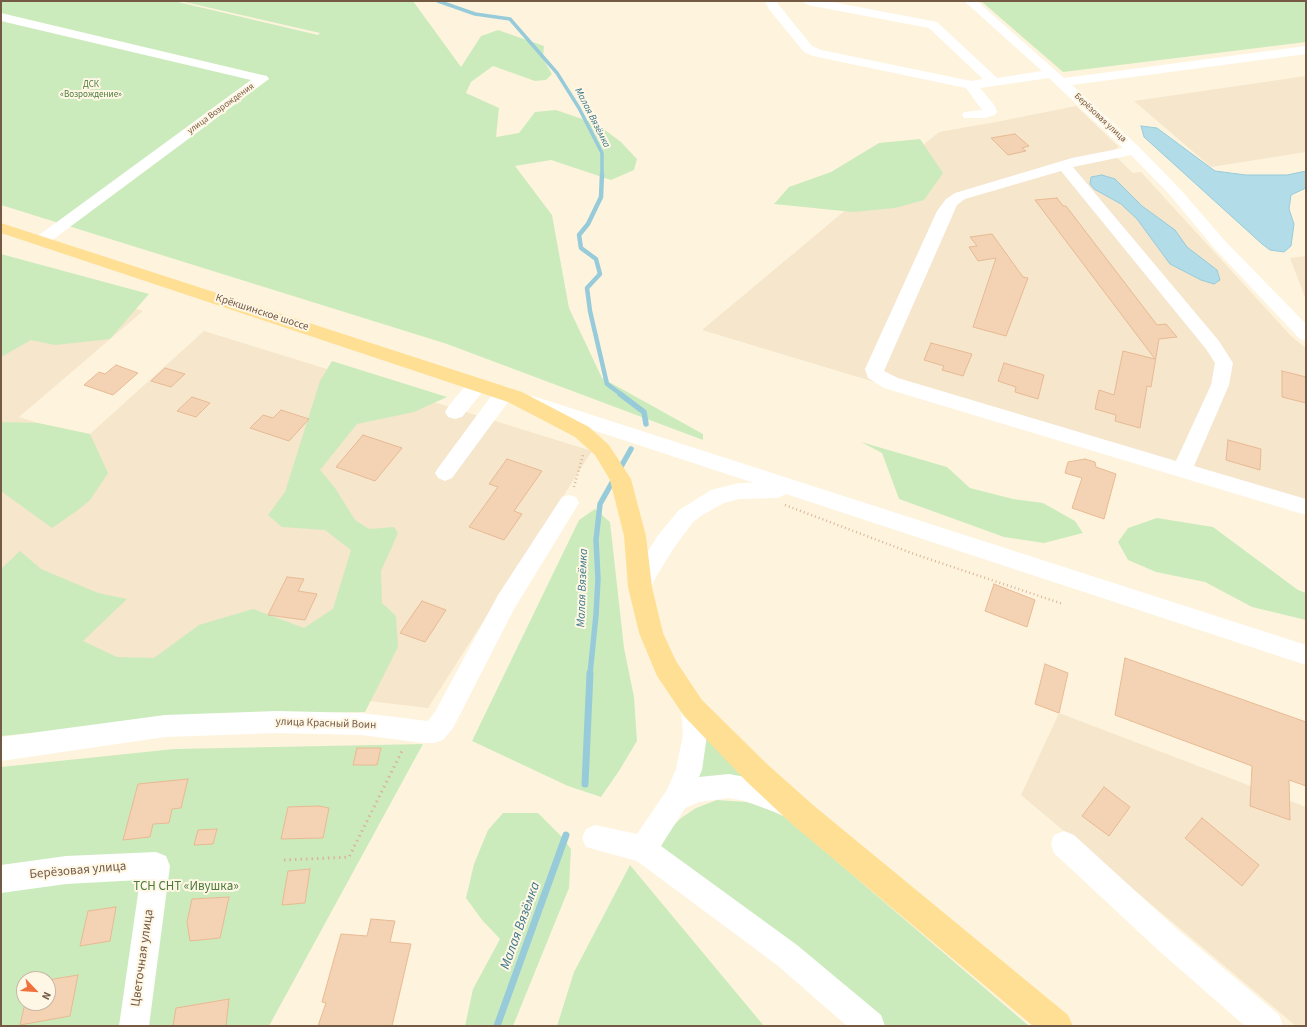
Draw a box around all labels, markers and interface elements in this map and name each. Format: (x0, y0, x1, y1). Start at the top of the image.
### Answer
park label: ДСК «Возрождение» (60, 80, 122, 101)
street label: улица Возрождения (186, 81, 256, 137)
water label: Малая Вязёмка (572, 86, 612, 150)
street label: Берёзовая улица (1072, 91, 1128, 145)
street label: Крёкшинское шоссе (214, 292, 310, 334)
water label: Малая Вязёмка (574, 548, 592, 628)
street label: улица Красный Воин (275, 716, 377, 732)
street label: Берёзовая улица (29, 859, 127, 883)
park label: ТСН СНТ «Ивушка» (133, 879, 239, 895)
water label: Малая Вязёмка (497, 880, 545, 972)
street label: Цветочная улица (128, 908, 158, 1008)
north arrow (16, 971, 56, 1011)
text: N (38, 989, 55, 1002)

